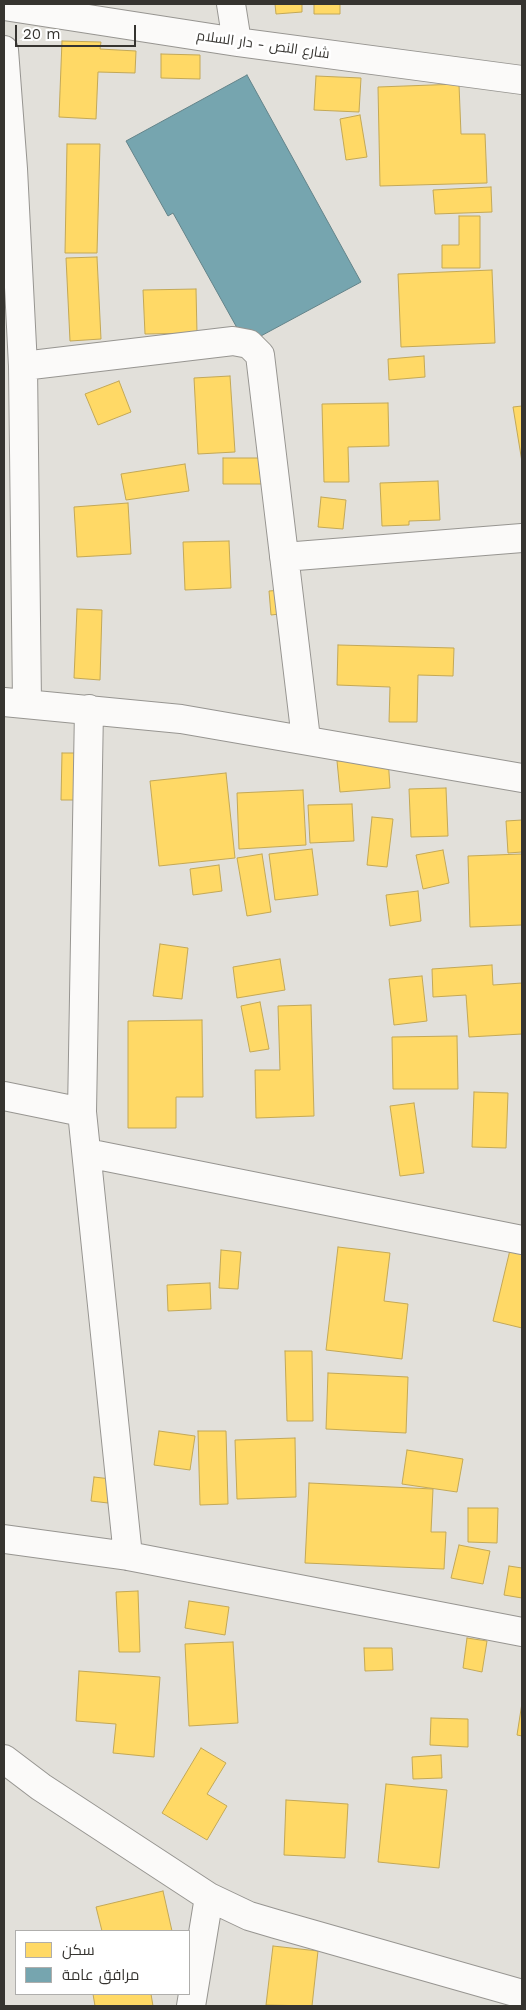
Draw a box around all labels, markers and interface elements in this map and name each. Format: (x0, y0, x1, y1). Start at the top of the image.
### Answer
scale bar (18, 15, 139, 47)
text: 20 m (23, 25, 61, 43)
street label: شارع النص - دار السلام (195, 27, 331, 63)
legend (15, 1930, 190, 1995)
text: سكن (62, 1941, 95, 1959)
text: مرافق عامة (62, 1966, 139, 1984)

